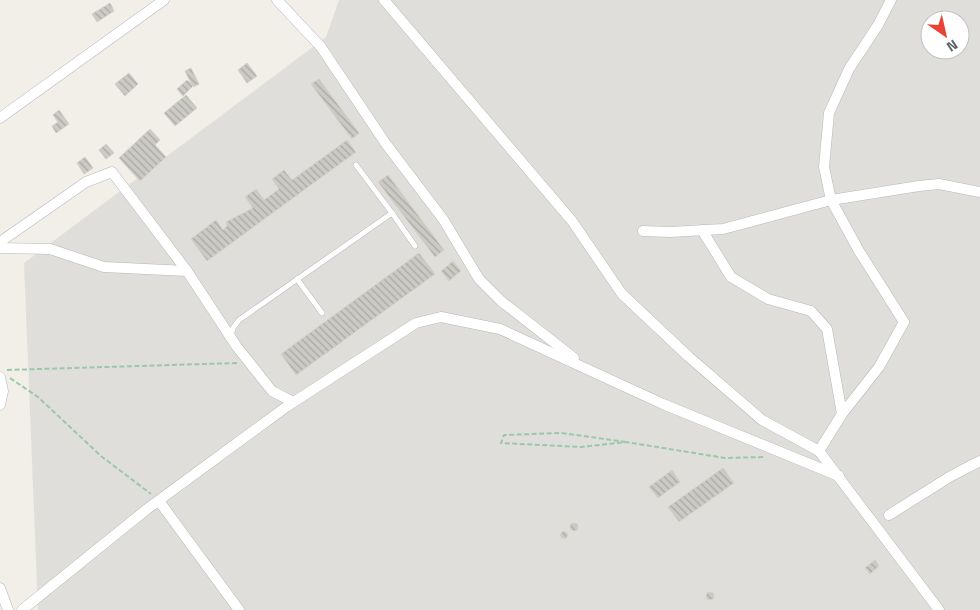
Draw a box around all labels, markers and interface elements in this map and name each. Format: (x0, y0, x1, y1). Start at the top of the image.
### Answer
north arrow (920, 10, 970, 60)
text: N (943, 35, 962, 58)

